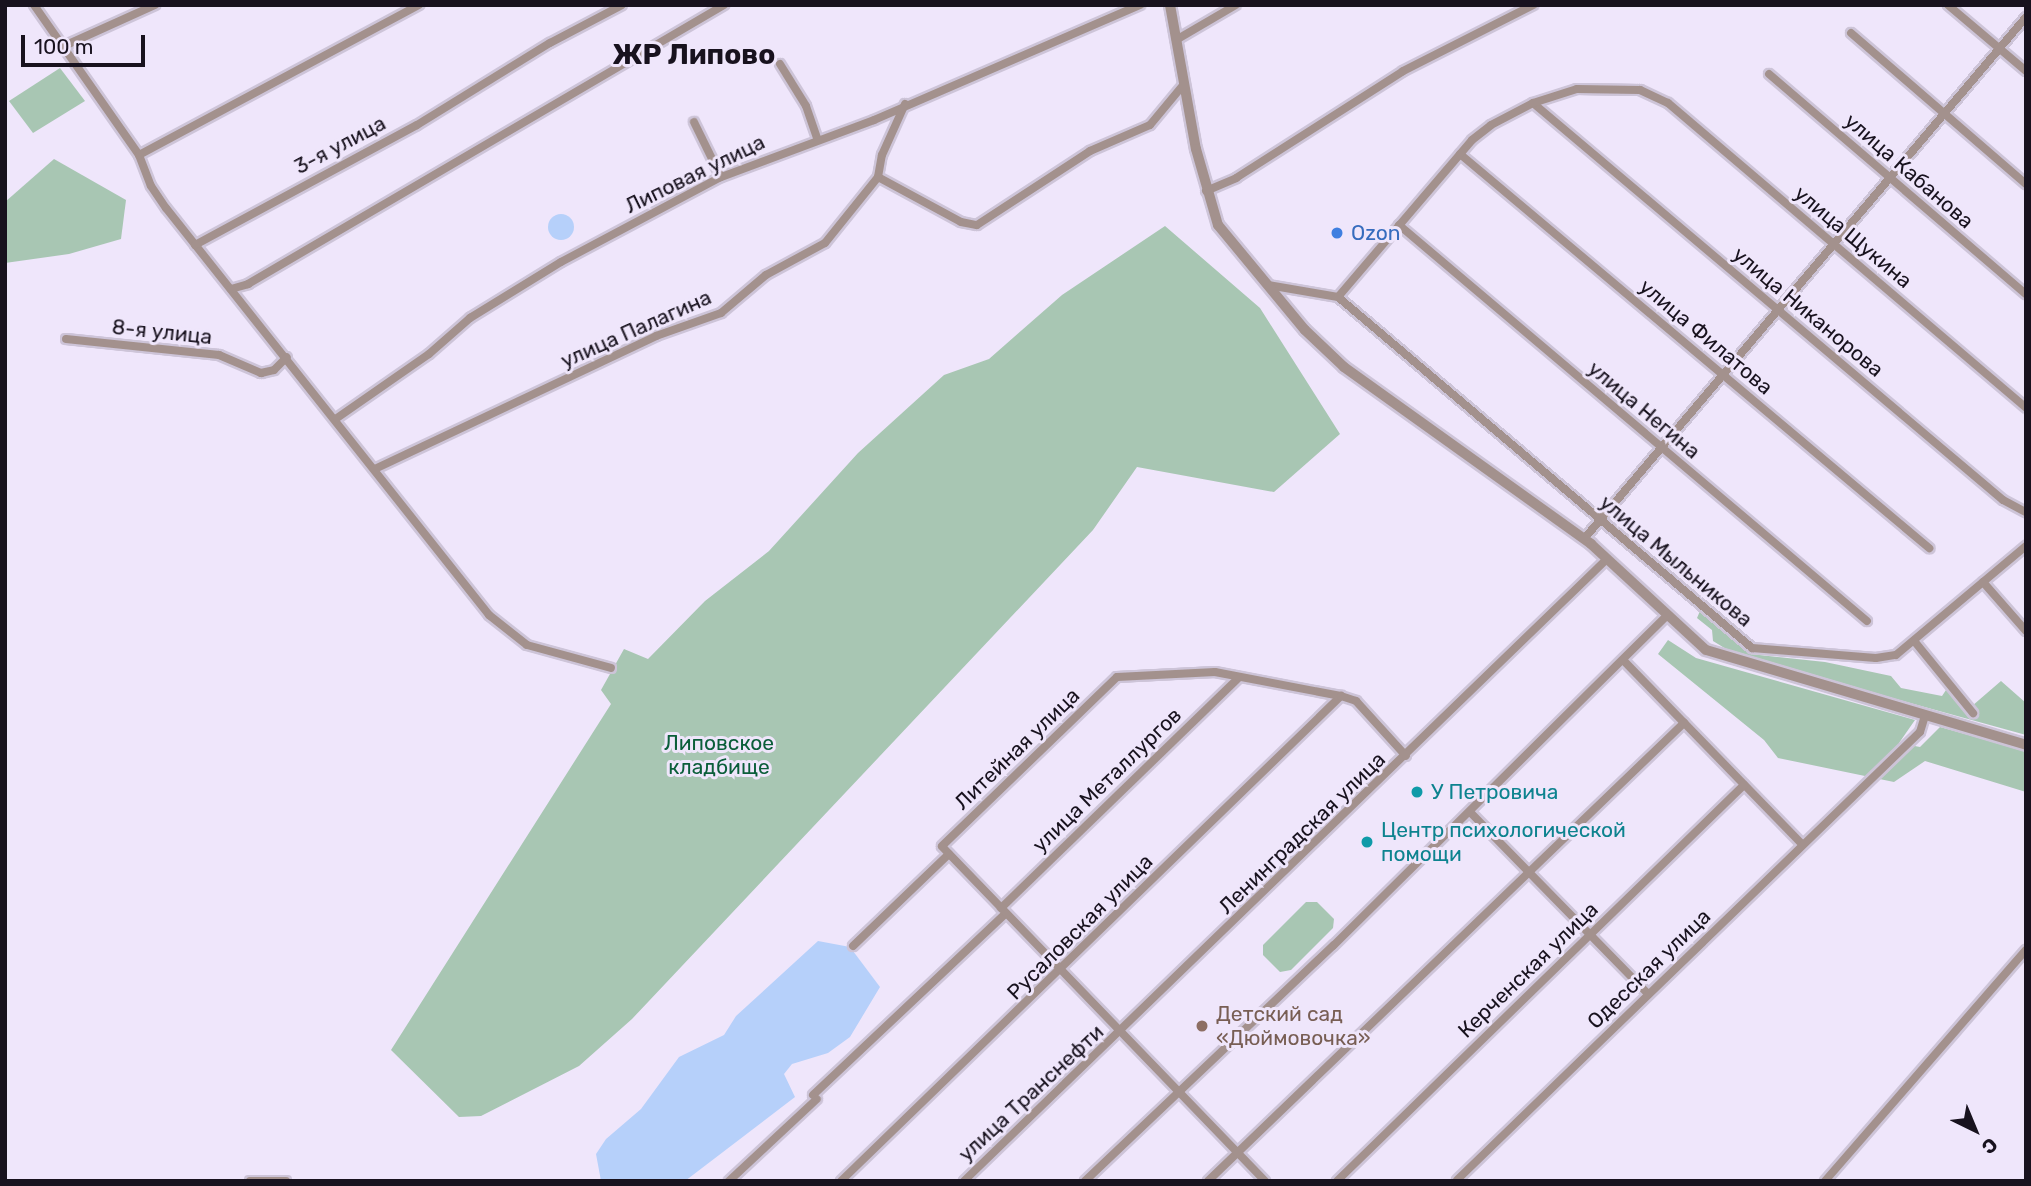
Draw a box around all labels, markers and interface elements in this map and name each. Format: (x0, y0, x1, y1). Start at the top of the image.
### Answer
scale bar (24, 21, 149, 65)
text: 100 m (34, 34, 93, 59)
district label: ЖР Липово (613, 38, 775, 72)
street label: улица Кабанова (1839, 108, 1979, 234)
street label: 3-я улица (290, 110, 390, 180)
street label: Липовая улица (621, 129, 769, 219)
street label: улица Щукина (1789, 180, 1917, 294)
place label: Ozon (1351, 220, 1401, 246)
marker: Ozon (1329, 225, 1345, 241)
street label: улица Никанорова (1728, 242, 1888, 382)
street label: улица Филатова (1634, 274, 1778, 400)
street label: улица Палагина (557, 285, 715, 373)
street label: 8-я улица (111, 314, 213, 350)
street label: улица Негина (1583, 356, 1705, 464)
street label: улица Мыльникова (1595, 490, 1757, 632)
street label: Литейная улица (949, 683, 1085, 815)
street label: улица Металлургов (1027, 702, 1187, 858)
park label: Липовское кладбище (664, 730, 774, 780)
street label: Ленинградская улица (1213, 747, 1391, 919)
place label: У Петровича (1431, 779, 1558, 805)
marker: У Петровича (1409, 784, 1425, 800)
place label: Центр психологической помощи (1381, 817, 1626, 867)
marker: Центр психологической помощи (1359, 834, 1375, 850)
street label: Русаловская улица (1002, 849, 1158, 1005)
street label: Керченская улица (1453, 897, 1603, 1043)
street label: Одесская улица (1582, 904, 1716, 1034)
place label: Детский сад «Дюймовочка» (1216, 1001, 1371, 1051)
marker: Детский сад «Дюймовочка» (1194, 1018, 1210, 1034)
street label: улица Транснефти (953, 1019, 1109, 1167)
north arrow (1940, 1095, 2010, 1165)
text: С (1977, 1133, 2002, 1159)

